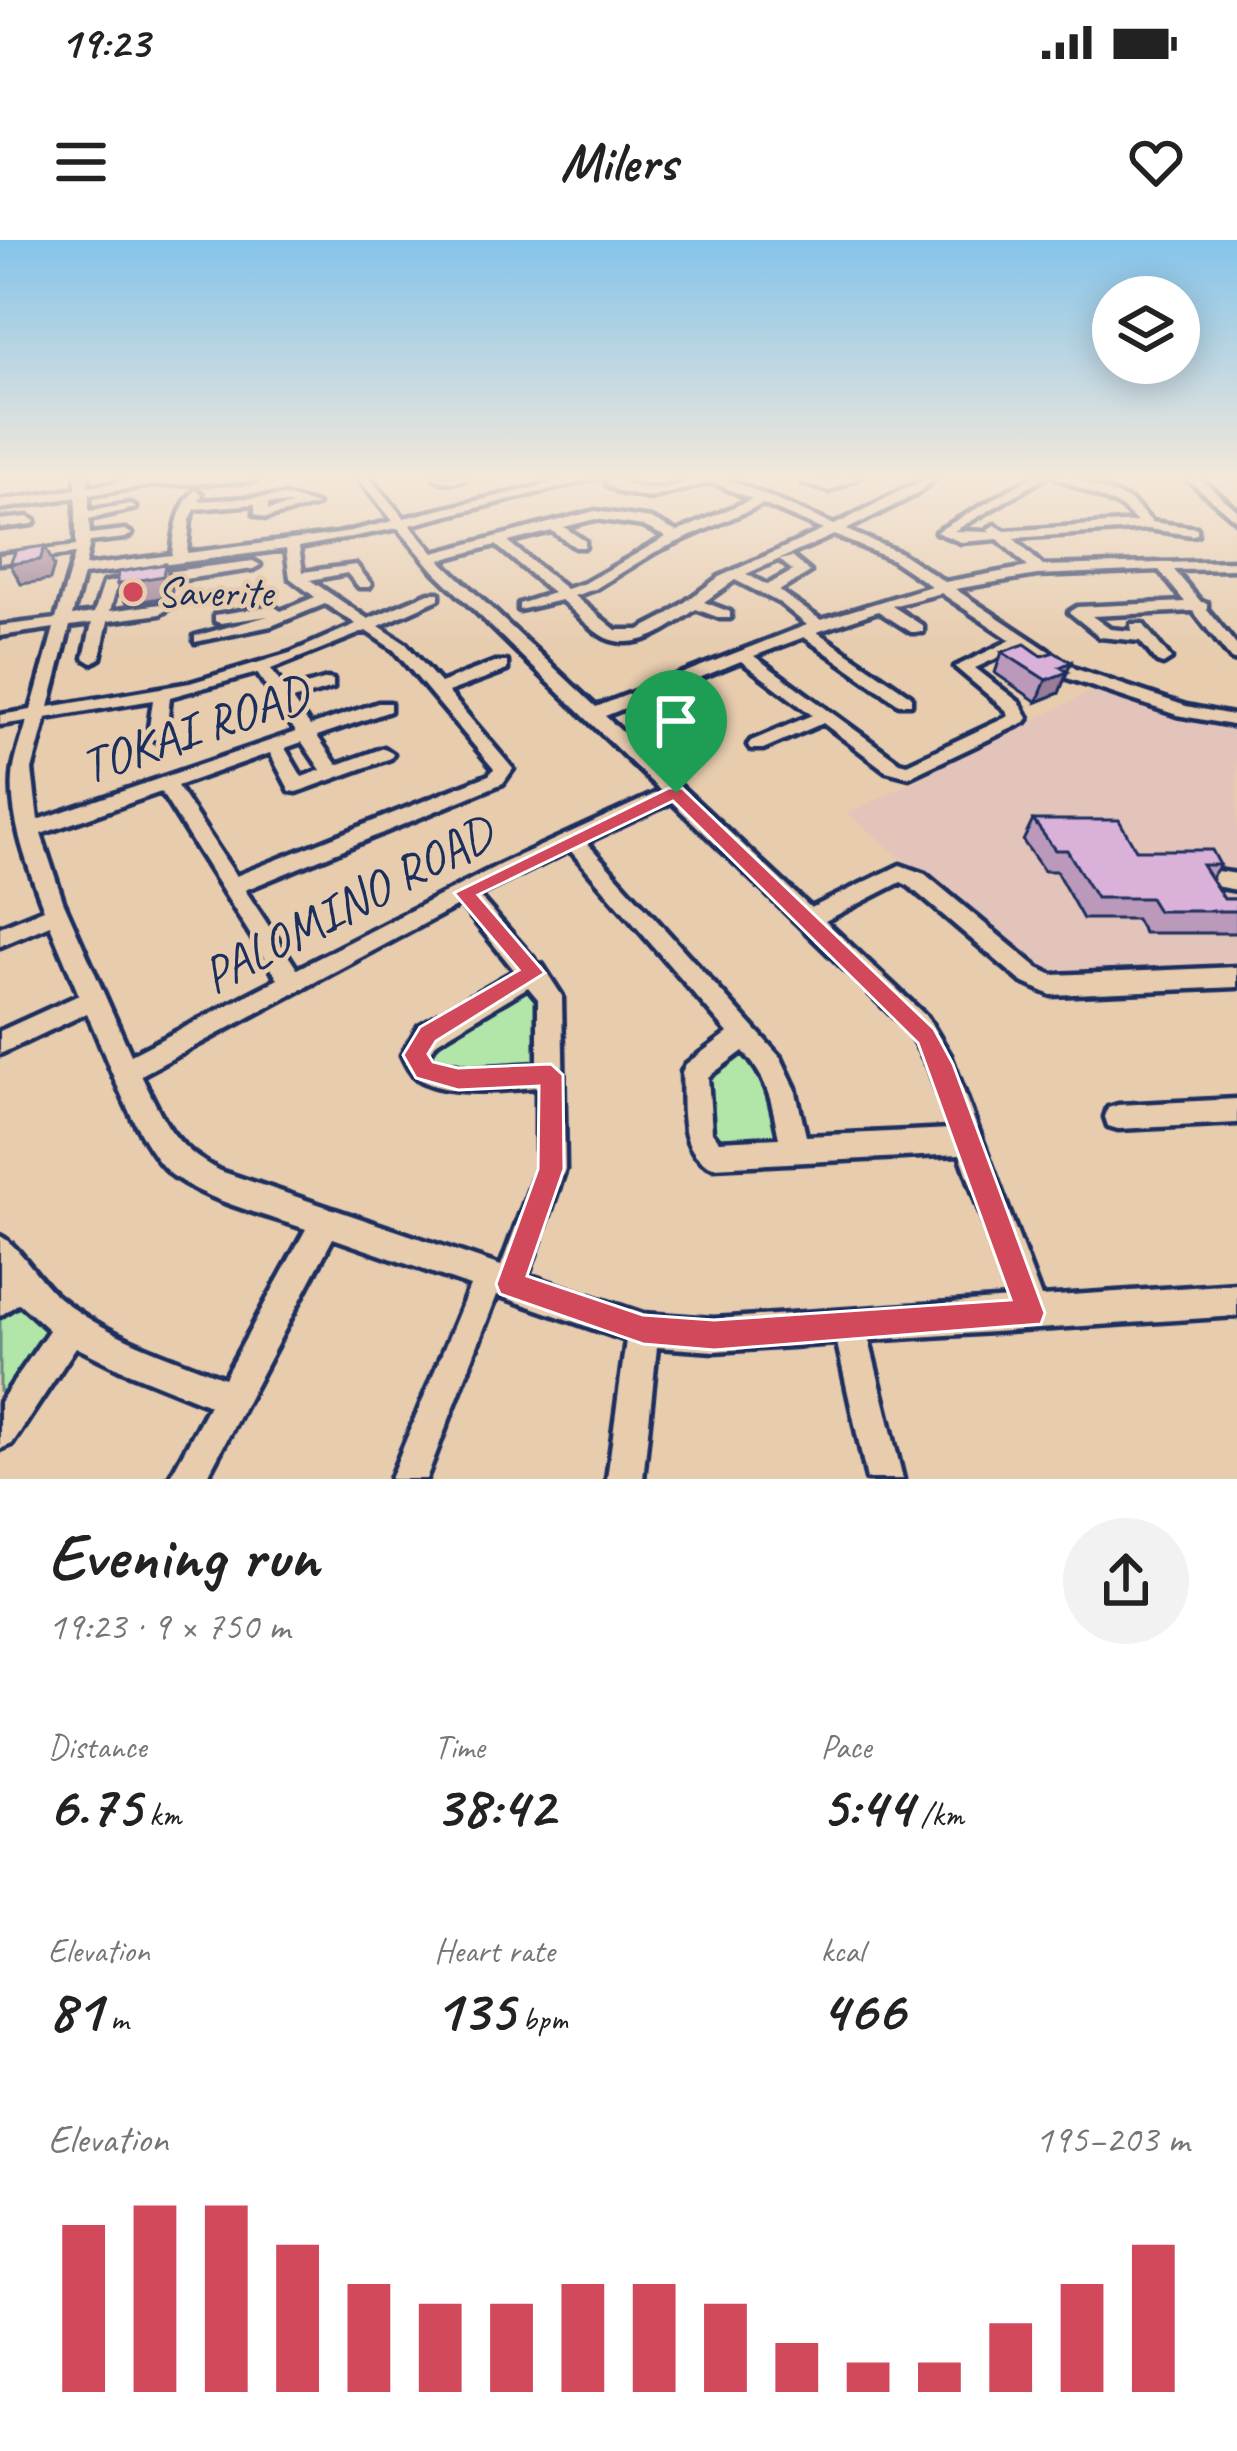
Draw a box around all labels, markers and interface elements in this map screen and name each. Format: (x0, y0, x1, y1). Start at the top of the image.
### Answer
text: 19:23 (60, 14, 149, 71)
text: Milers (560, 128, 677, 196)
icon: menu (48, 129, 114, 195)
icon: heart (1123, 129, 1189, 195)
map controls (1092, 276, 1200, 384)
button: layers (1092, 276, 1200, 384)
place label: Saverite (157, 566, 276, 619)
marker: Saverite (120, 579, 146, 605)
street label: TOKAI ROAD (72, 659, 320, 798)
pin (625, 670, 727, 793)
icon: arrive (643, 688, 709, 754)
street label: PALOMINO ROAD (191, 798, 507, 1007)
text: Evening run (48, 1515, 318, 1598)
button: share (1063, 1518, 1189, 1644)
text: 19:23 · 9 × 750 m (48, 1602, 290, 1651)
text: Distance (48, 1726, 146, 1768)
text: Time (434, 1726, 485, 1768)
text: Pace (821, 1726, 872, 1768)
text: 6.75 (48, 1768, 141, 1844)
text: 38:42 (434, 1768, 554, 1844)
text: 5:44 (821, 1768, 913, 1844)
text: km (141, 1794, 181, 1836)
text: /km (913, 1794, 964, 1836)
text: Elevation (48, 1930, 150, 1972)
text: Heart rate (434, 1930, 555, 1972)
text: kcal (821, 1930, 864, 1972)
text: 81 (48, 1972, 102, 2048)
text: 135 (434, 1972, 514, 2048)
text: 466 (821, 1972, 904, 2048)
text: m (102, 1998, 128, 2040)
text: bpm (514, 1998, 568, 2040)
text: Elevation (48, 2115, 168, 2164)
text: 195–203 m (1035, 2115, 1189, 2164)

